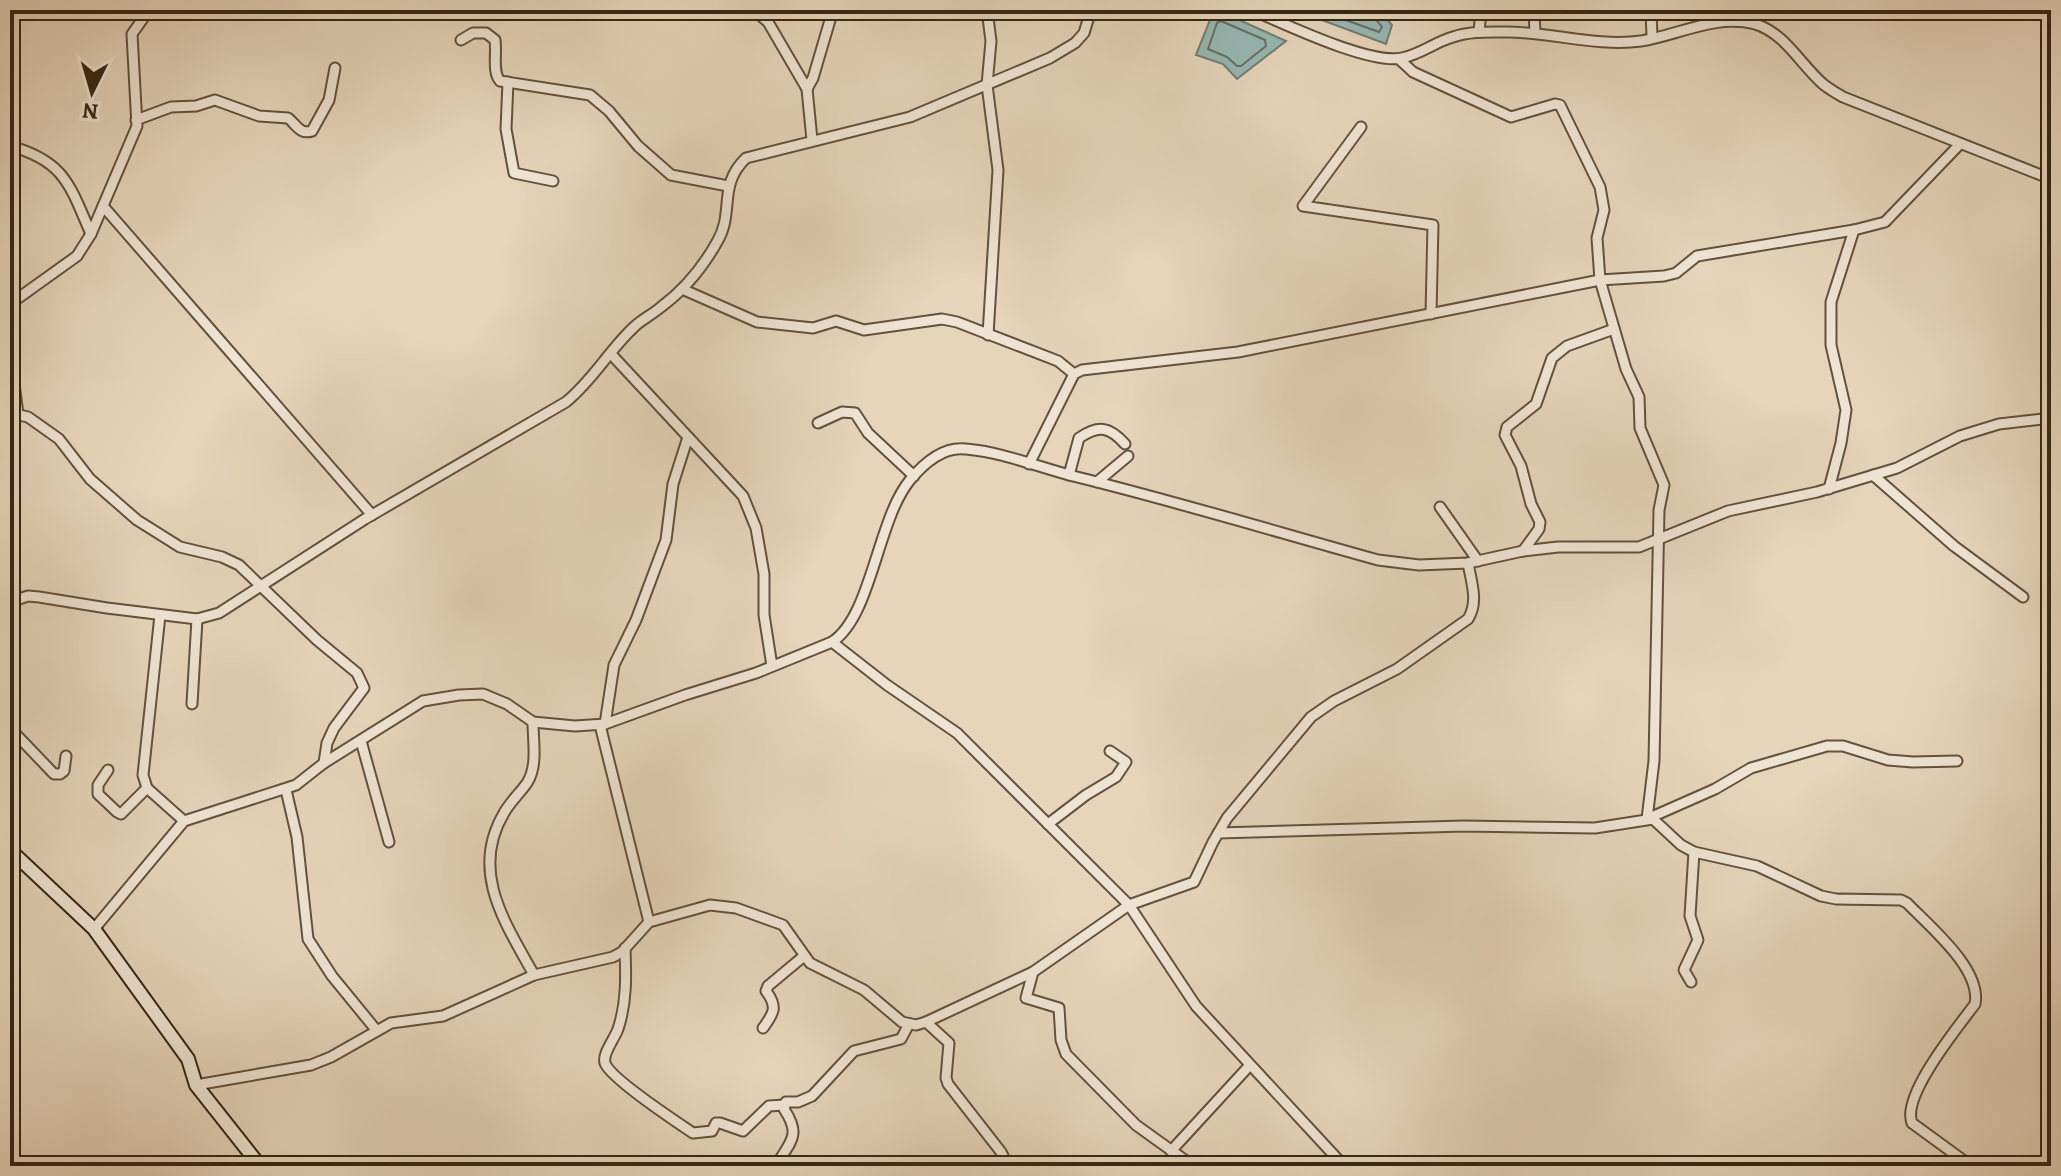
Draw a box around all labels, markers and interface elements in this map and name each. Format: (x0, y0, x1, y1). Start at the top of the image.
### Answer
north arrow (52, 52, 132, 132)
text: N (81, 95, 100, 127)

